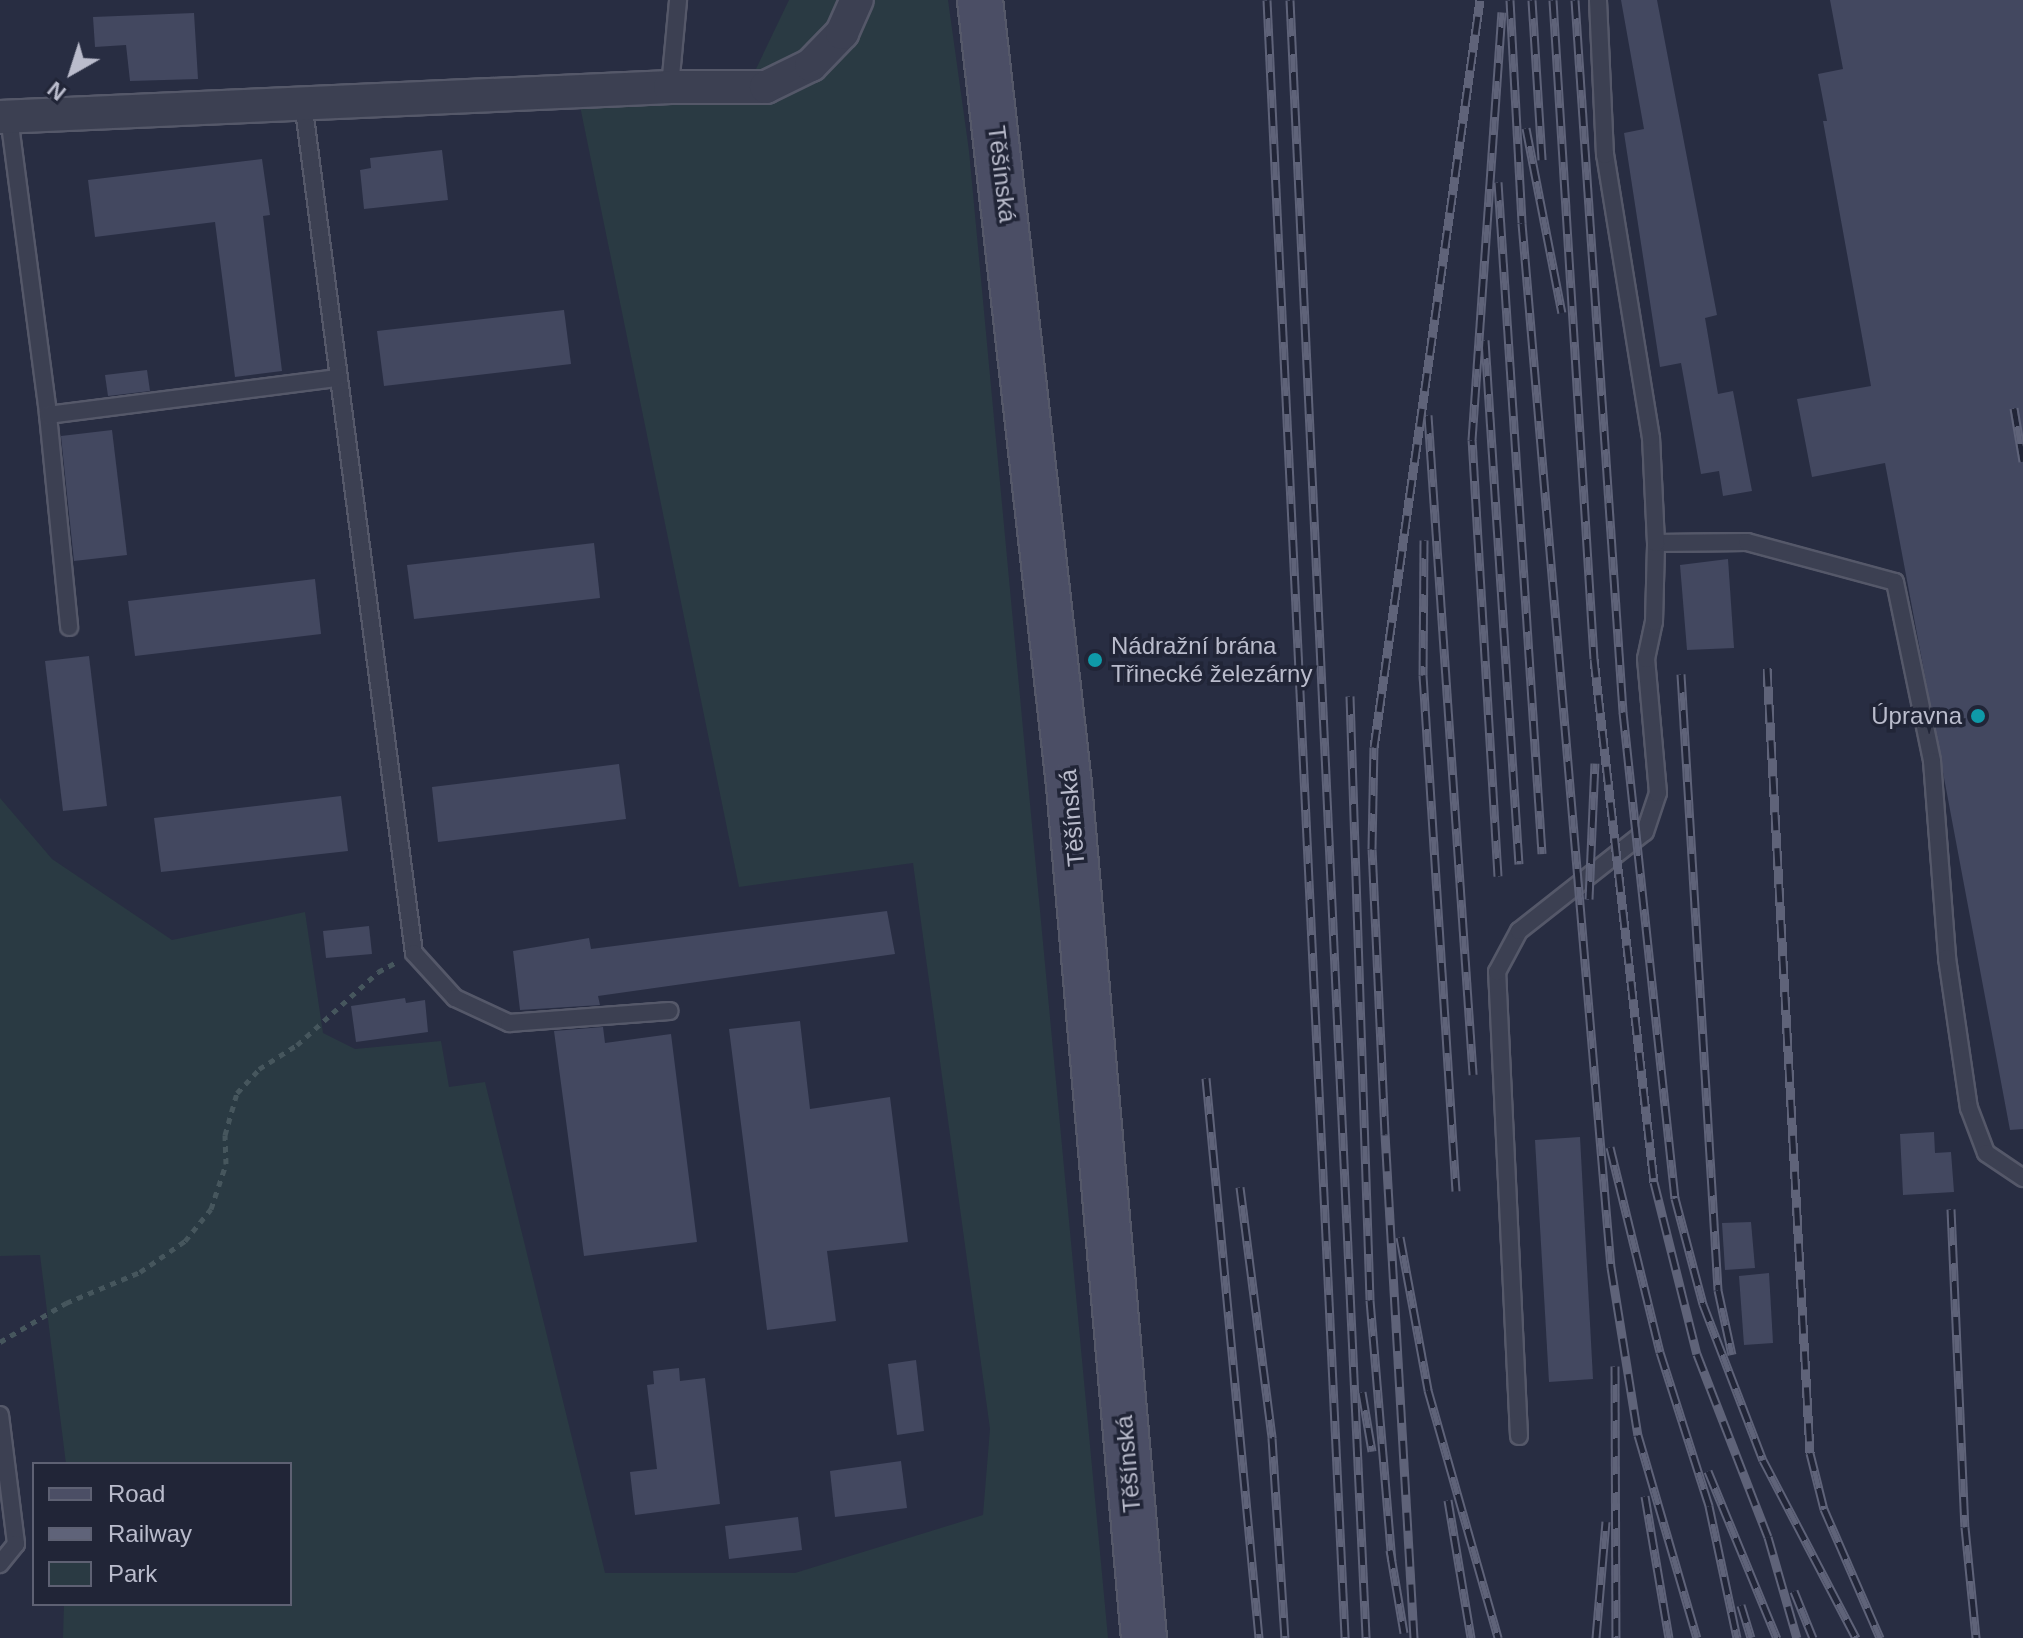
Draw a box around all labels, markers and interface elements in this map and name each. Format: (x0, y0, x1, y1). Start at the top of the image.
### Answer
north arrow (32, 32, 112, 112)
text: N (43, 76, 71, 106)
street label: Těšínská (982, 124, 1022, 224)
place label: Nádražní brána Třinecké železárny (1111, 632, 1312, 688)
marker: Nádražní brána Třinecké železárny (1086, 651, 1104, 669)
place label: Úpravna (1871, 702, 1962, 730)
marker: Úpravna (1969, 707, 1987, 725)
street label: Těšínská (1053, 768, 1091, 868)
street label: Těšínská (1109, 1414, 1147, 1514)
legend (32, 1462, 292, 1606)
text: Road (108, 1480, 165, 1507)
text: Railway (108, 1520, 192, 1547)
text: Park (108, 1560, 157, 1587)

